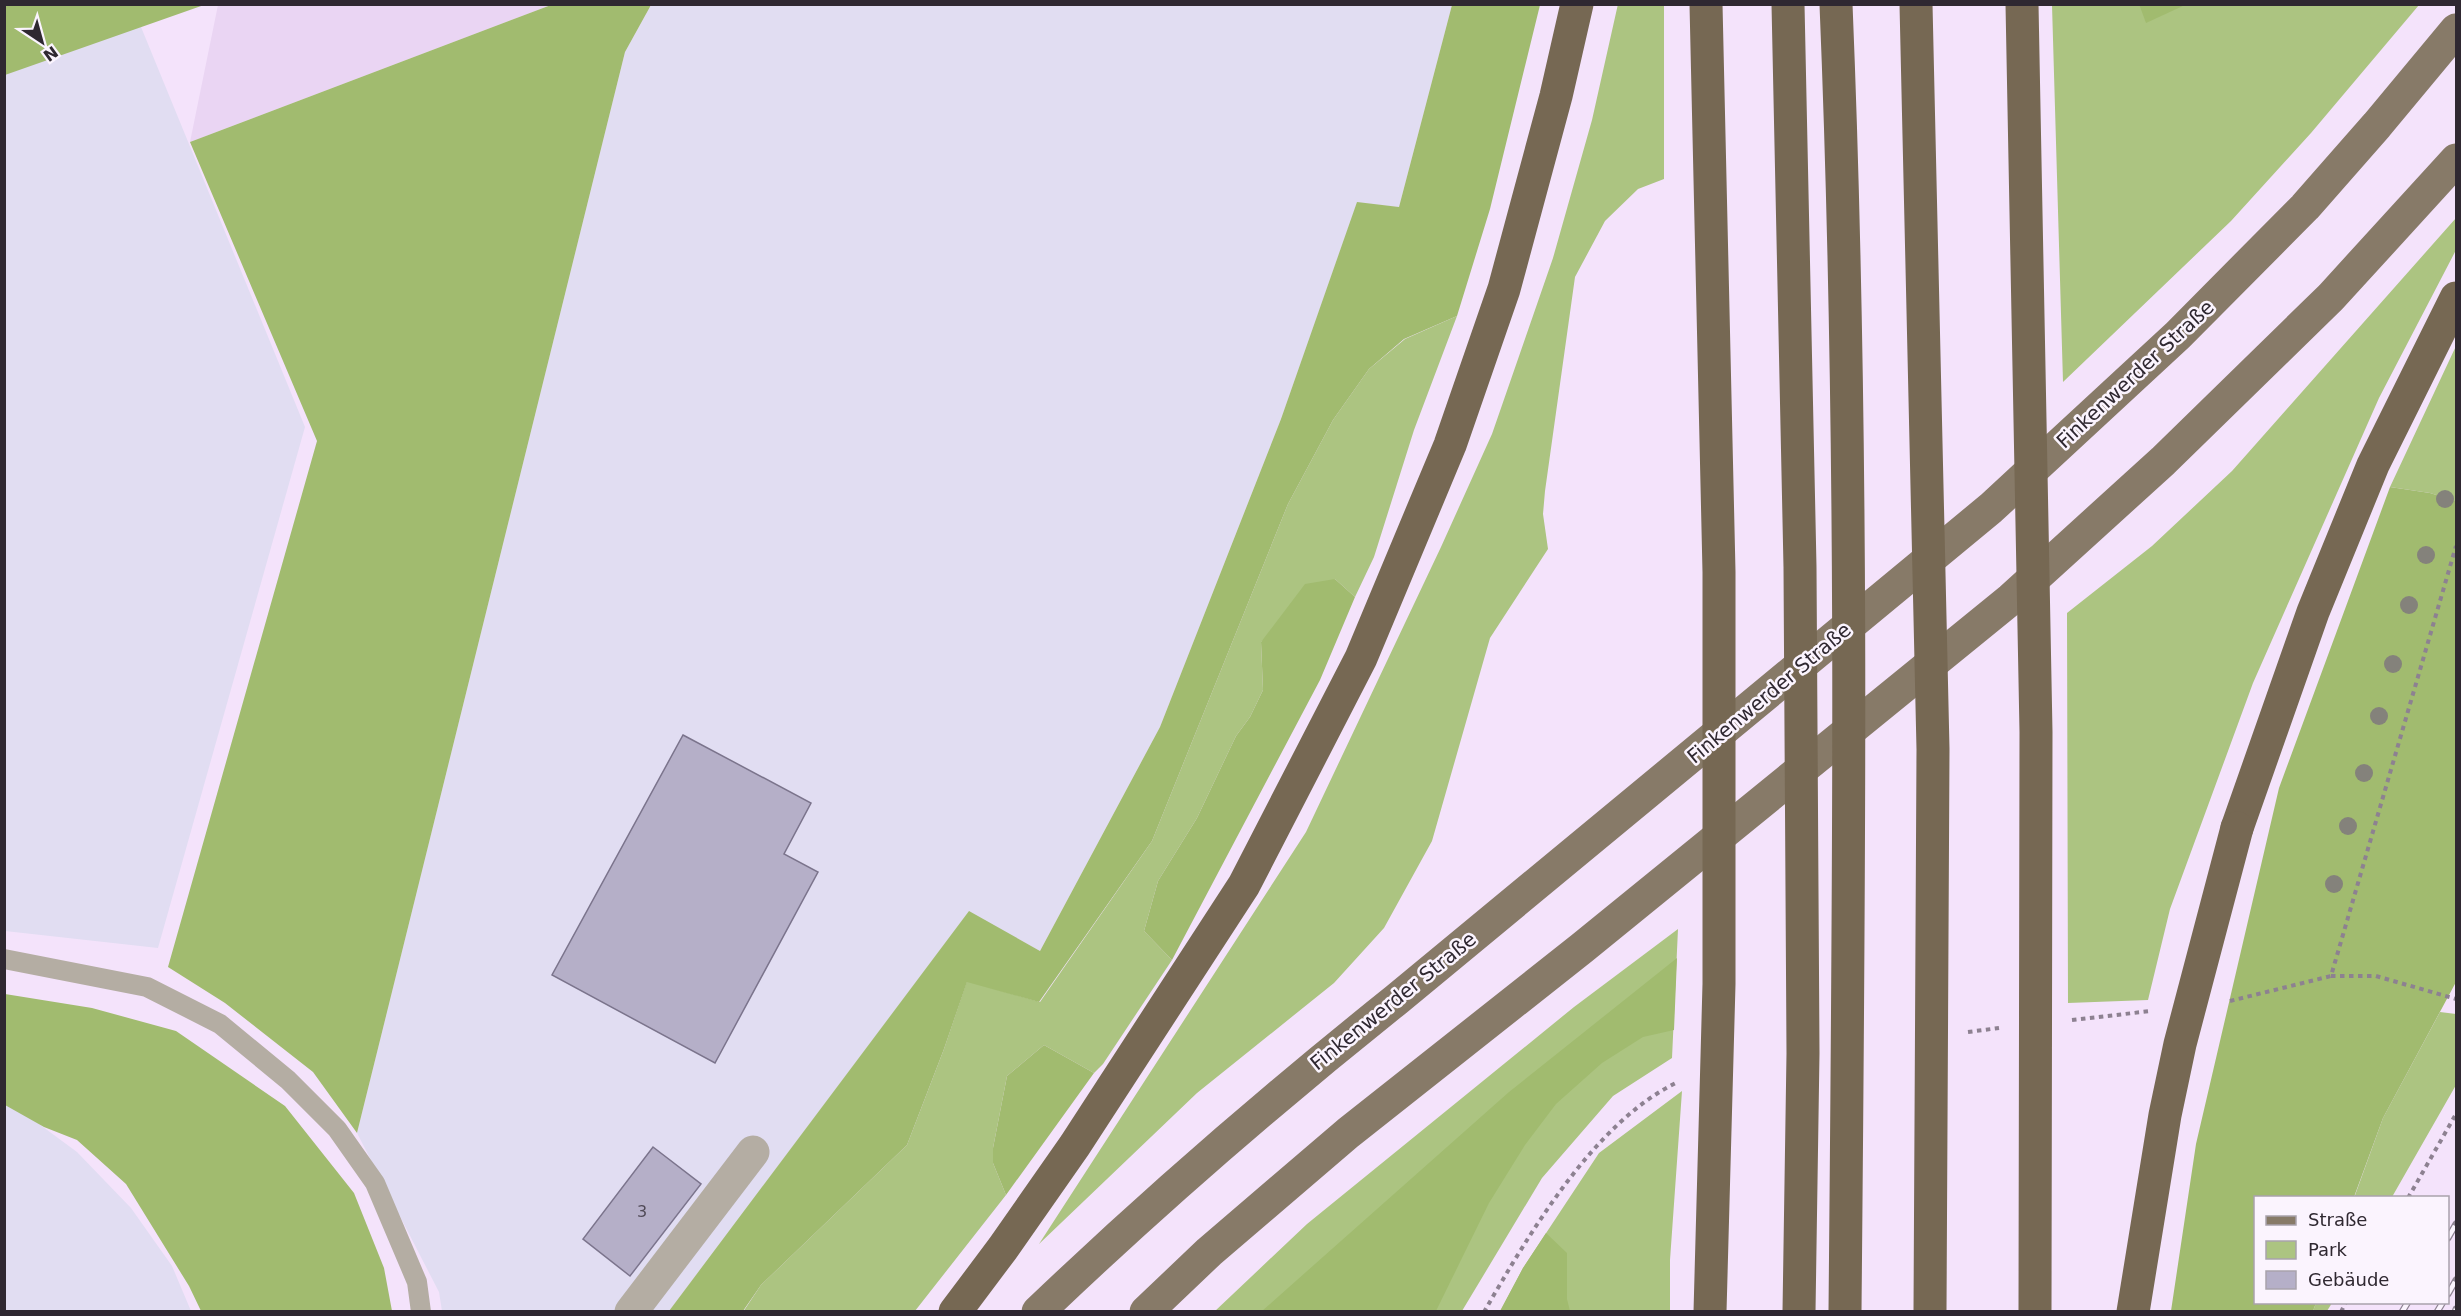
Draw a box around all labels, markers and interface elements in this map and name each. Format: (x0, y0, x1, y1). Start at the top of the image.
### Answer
north arrow (12, 12, 72, 72)
text: N (40, 42, 62, 65)
street label: Finkenwerder Straße (2051, 295, 2219, 453)
street label: Finkenwerder Straße (1682, 618, 1856, 768)
street label: Finkenwerder Straße (1305, 927, 1481, 1075)
legend (2254, 1196, 2449, 1304)
house number: 3 (637, 1202, 647, 1221)
text: Straße (2308, 1209, 2367, 1230)
text: Park (2308, 1239, 2347, 1260)
text: Gebäude (2308, 1269, 2389, 1290)

